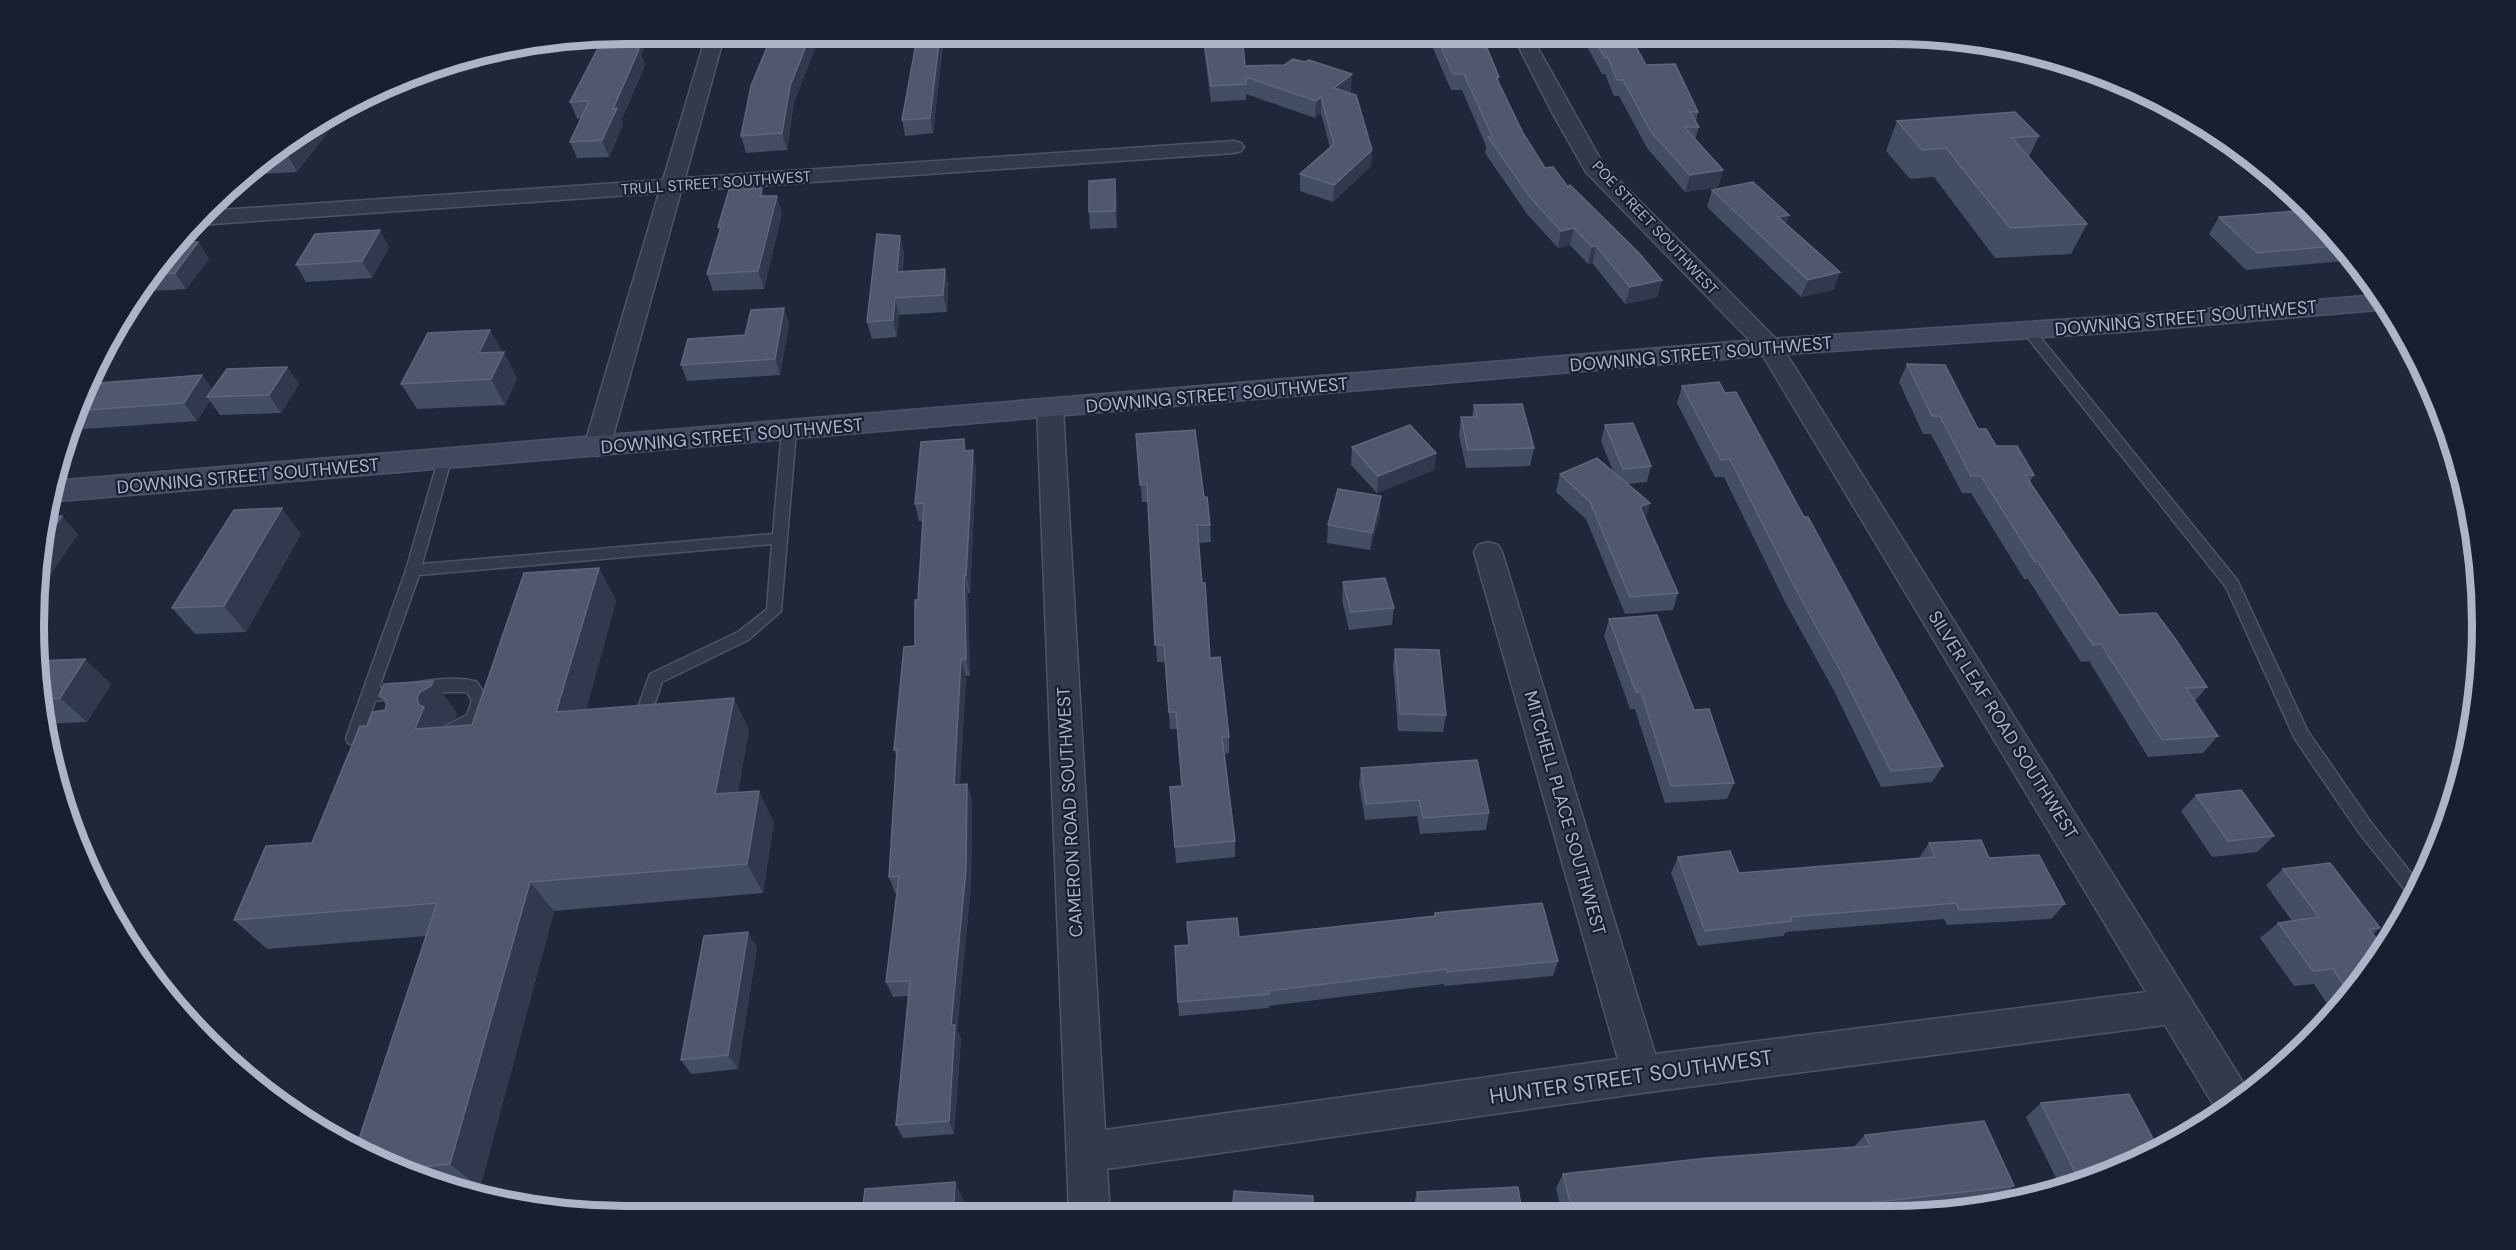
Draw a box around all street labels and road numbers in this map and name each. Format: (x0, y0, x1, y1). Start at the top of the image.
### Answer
street label: POE STREET SOUTHWEST (1587, 157, 1723, 299)
street label: TRULL STREET SOUTHWEST (620, 166, 812, 200)
street label: DOWNING STREET SOUTHWEST (2054, 295, 2318, 341)
street label: DOWNING STREET SOUTHWEST (1569, 331, 1833, 377)
street label: DOWNING STREET SOUTHWEST (1085, 372, 1349, 418)
street label: DOWNING STREET SOUTHWEST (600, 413, 864, 459)
street label: DOWNING STREET SOUTHWEST (116, 453, 380, 499)
street label: SILVER LEAF ROAD SOUTHWEST (1923, 606, 2083, 844)
street label: CAMERON ROAD SOUTHWEST (1051, 686, 1089, 938)
street label: MITCHELL PLACE SOUTHWEST (1519, 688, 1611, 938)
street label: HUNTER STREET SOUTHWEST (1488, 1043, 1775, 1111)

